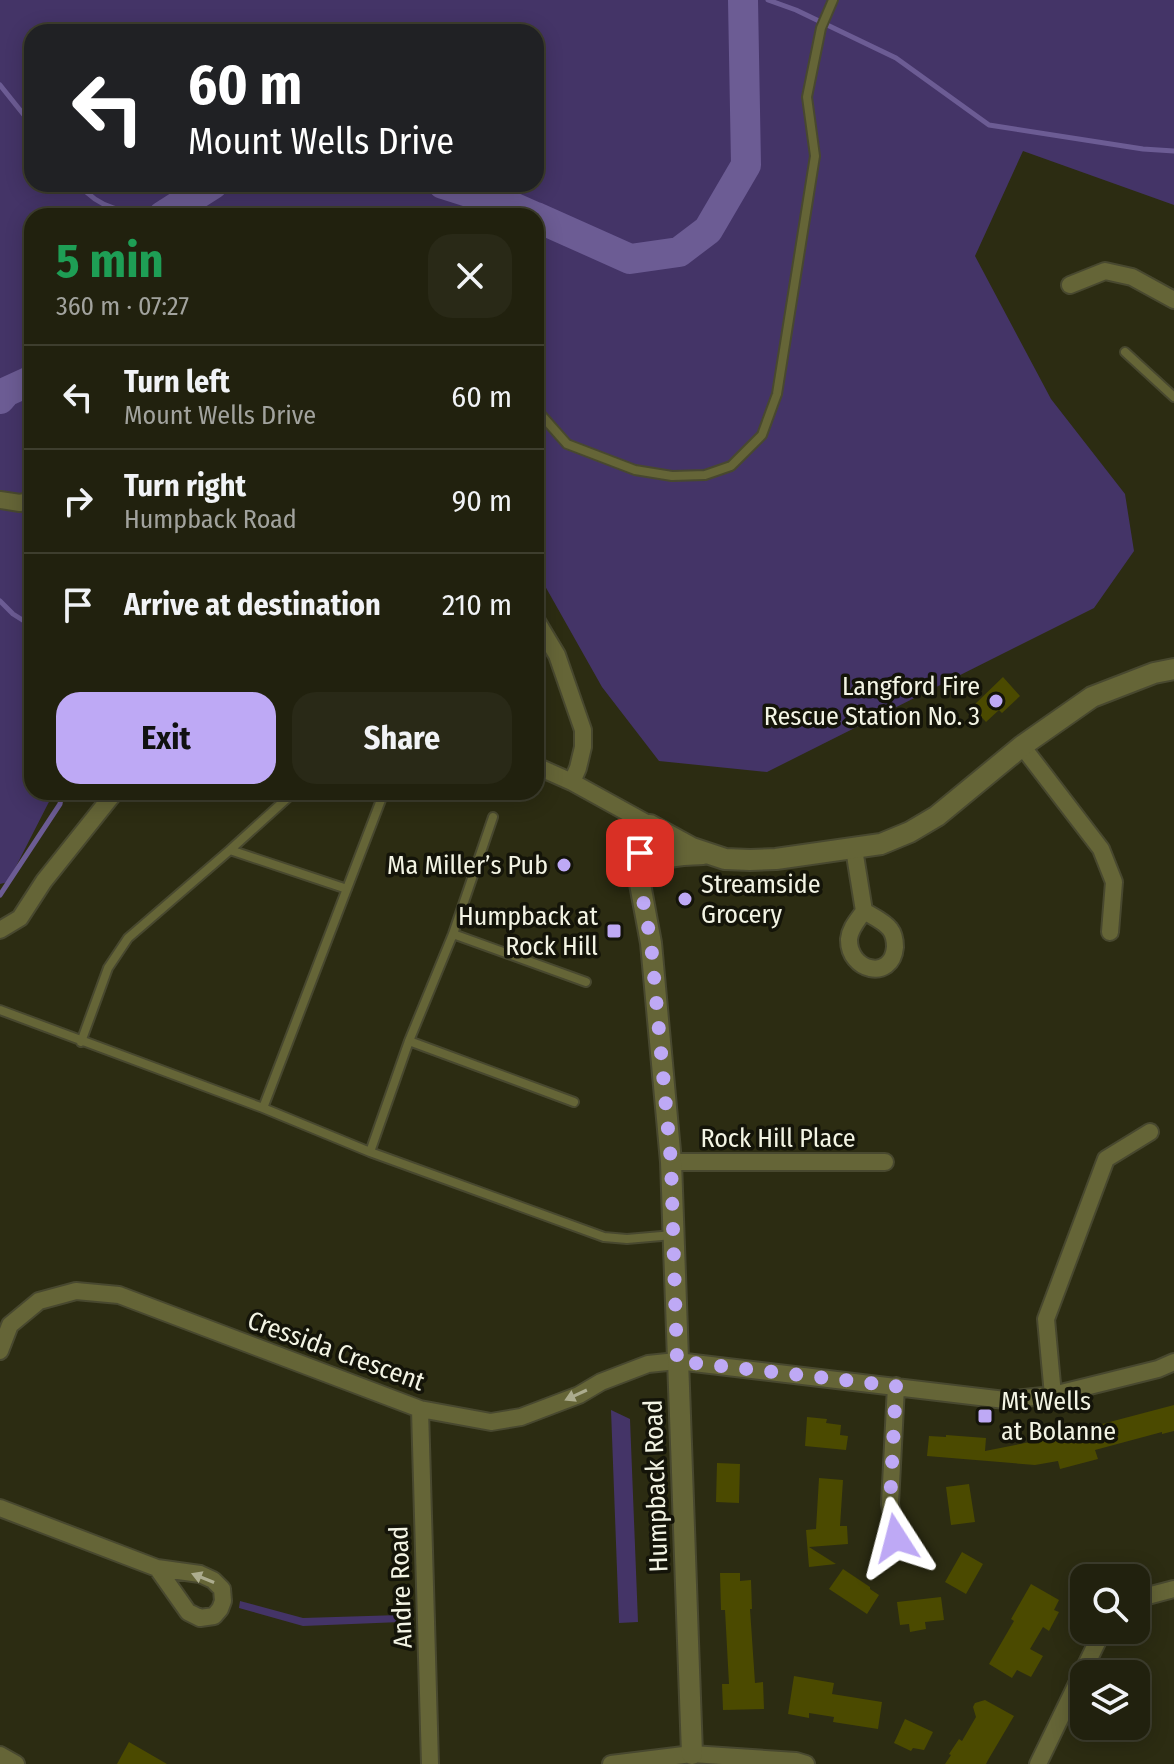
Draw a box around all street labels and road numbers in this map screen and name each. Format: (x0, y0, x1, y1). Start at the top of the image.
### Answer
street label: Rock Hill Place (700, 1123, 856, 1154)
street label: Cressida Crescent (243, 1305, 429, 1398)
street label: Humpback Road (637, 1399, 675, 1573)
street label: Andre Road (383, 1525, 419, 1649)

